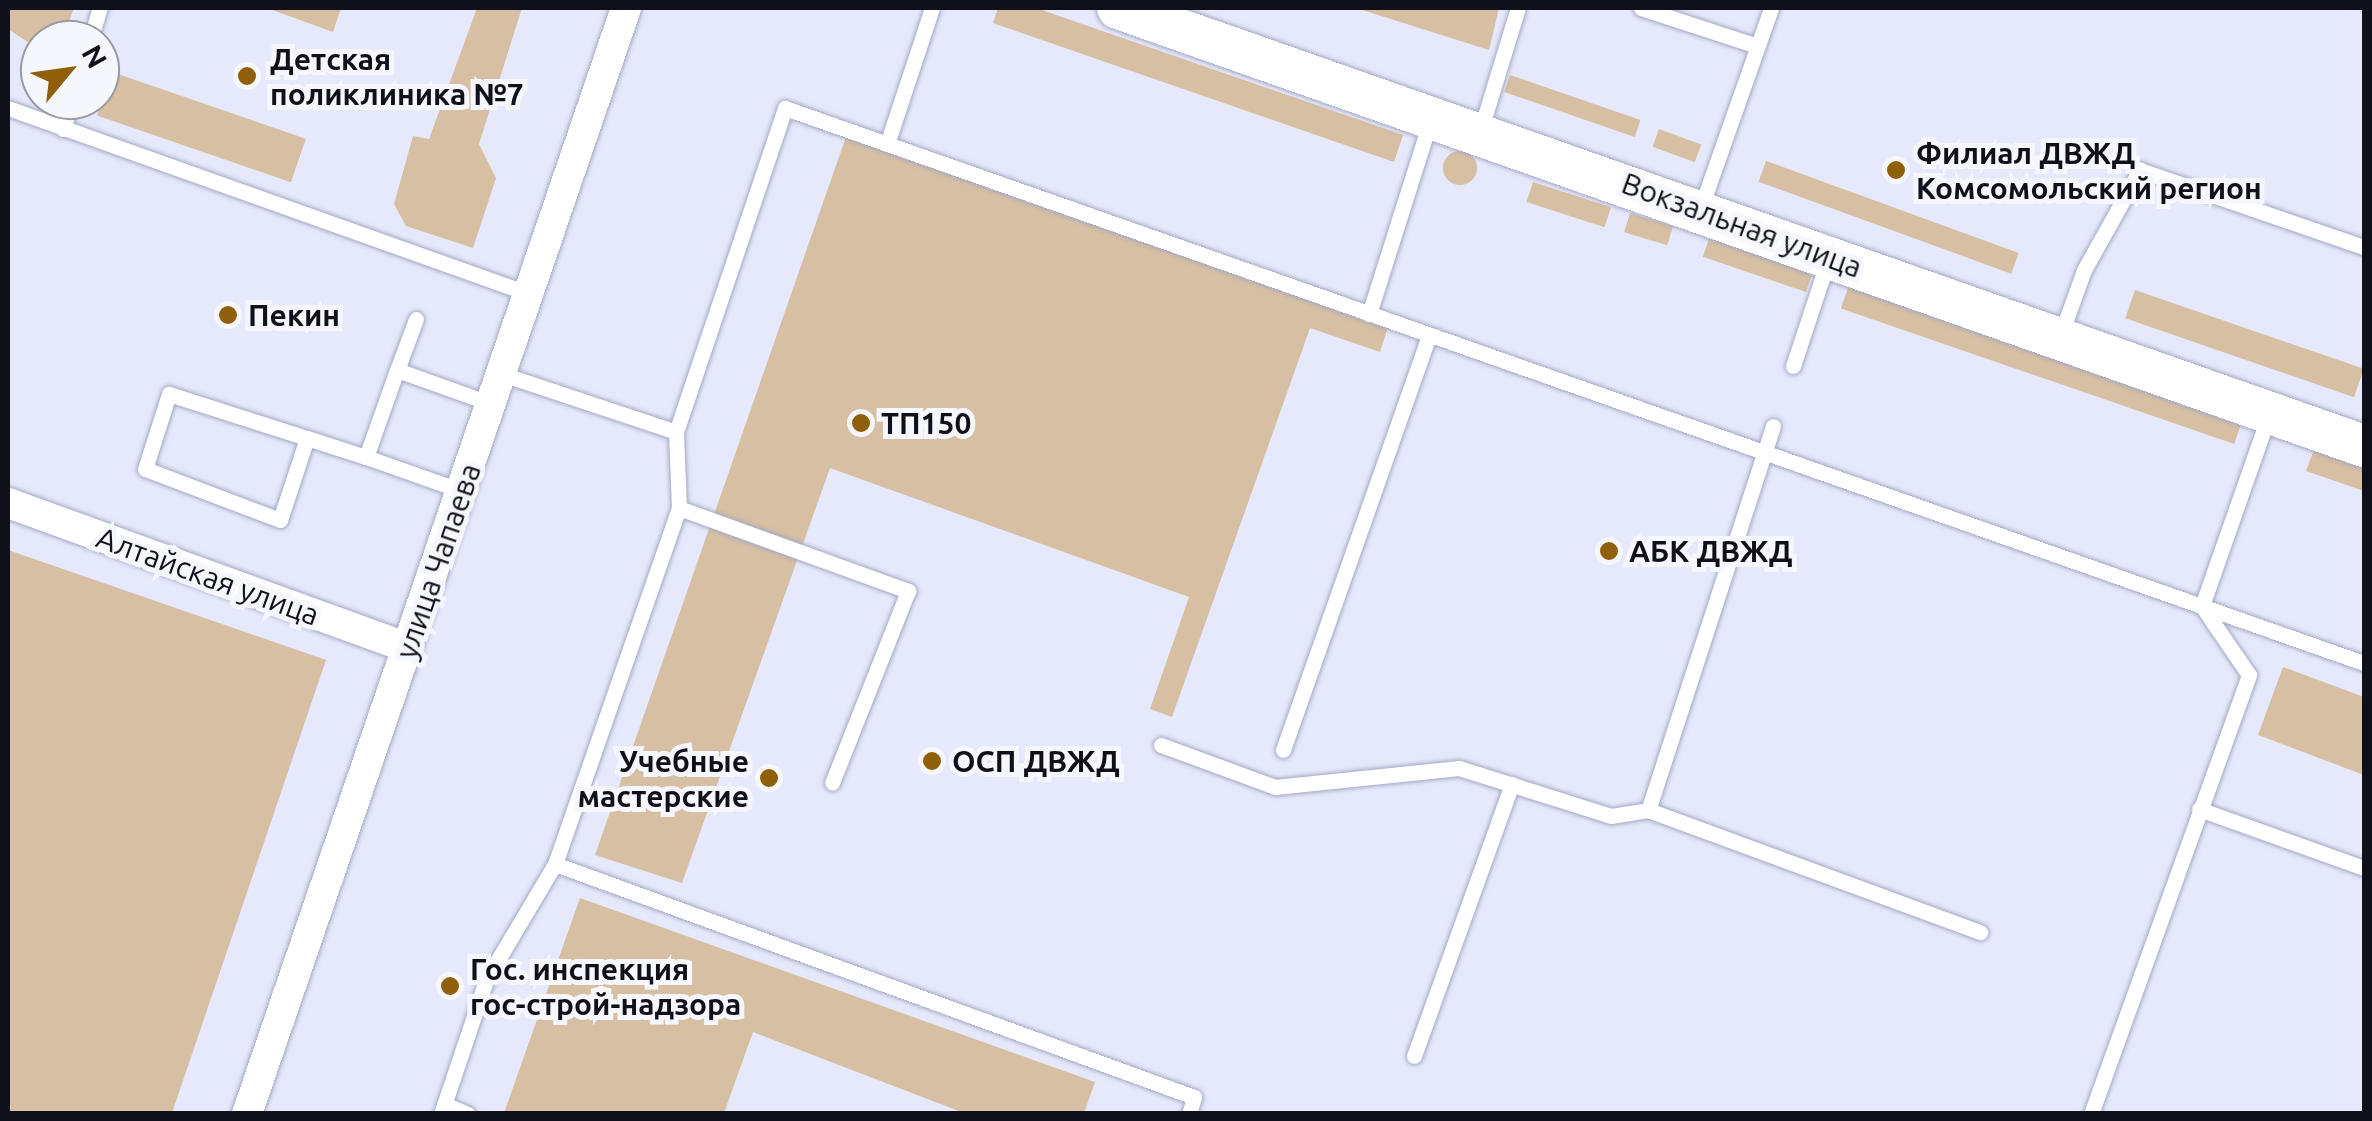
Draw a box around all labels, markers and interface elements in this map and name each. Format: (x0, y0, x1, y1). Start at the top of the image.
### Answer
north arrow (20, 20, 120, 120)
text: N (76, 40, 114, 73)
place label: Детская поликлиника №7 (270, 41, 524, 112)
marker: Детская поликлиника №7 (234, 63, 260, 89)
place label: Филиал ДВЖД Комсомольский регион (1916, 135, 2262, 206)
marker: Филиал ДВЖД Комсомольский регион (1885, 159, 1907, 181)
street label: Вокзальная улица (1617, 165, 1867, 285)
place label: Пекин (248, 297, 340, 333)
marker: Пекин (217, 304, 239, 326)
place label: ТП150 (881, 405, 971, 441)
marker: ТП150 (850, 412, 872, 434)
street label: улица Чапаева (388, 459, 488, 663)
street label: Алтайская улица (92, 519, 324, 633)
place label: АБК ДВЖД (1629, 533, 1793, 569)
marker: АБК ДВЖД (1598, 540, 1620, 562)
place label: Учебные мастерские (577, 743, 749, 814)
place label: ОСП ДВЖД (952, 743, 1120, 779)
marker: ОСП ДВЖД (921, 750, 943, 772)
marker: Учебные мастерские (758, 767, 780, 789)
place label: Гос. инспекция гос-строй-надзора (470, 951, 741, 1022)
marker: Гос. инспекция гос-строй-надзора (439, 975, 461, 997)

